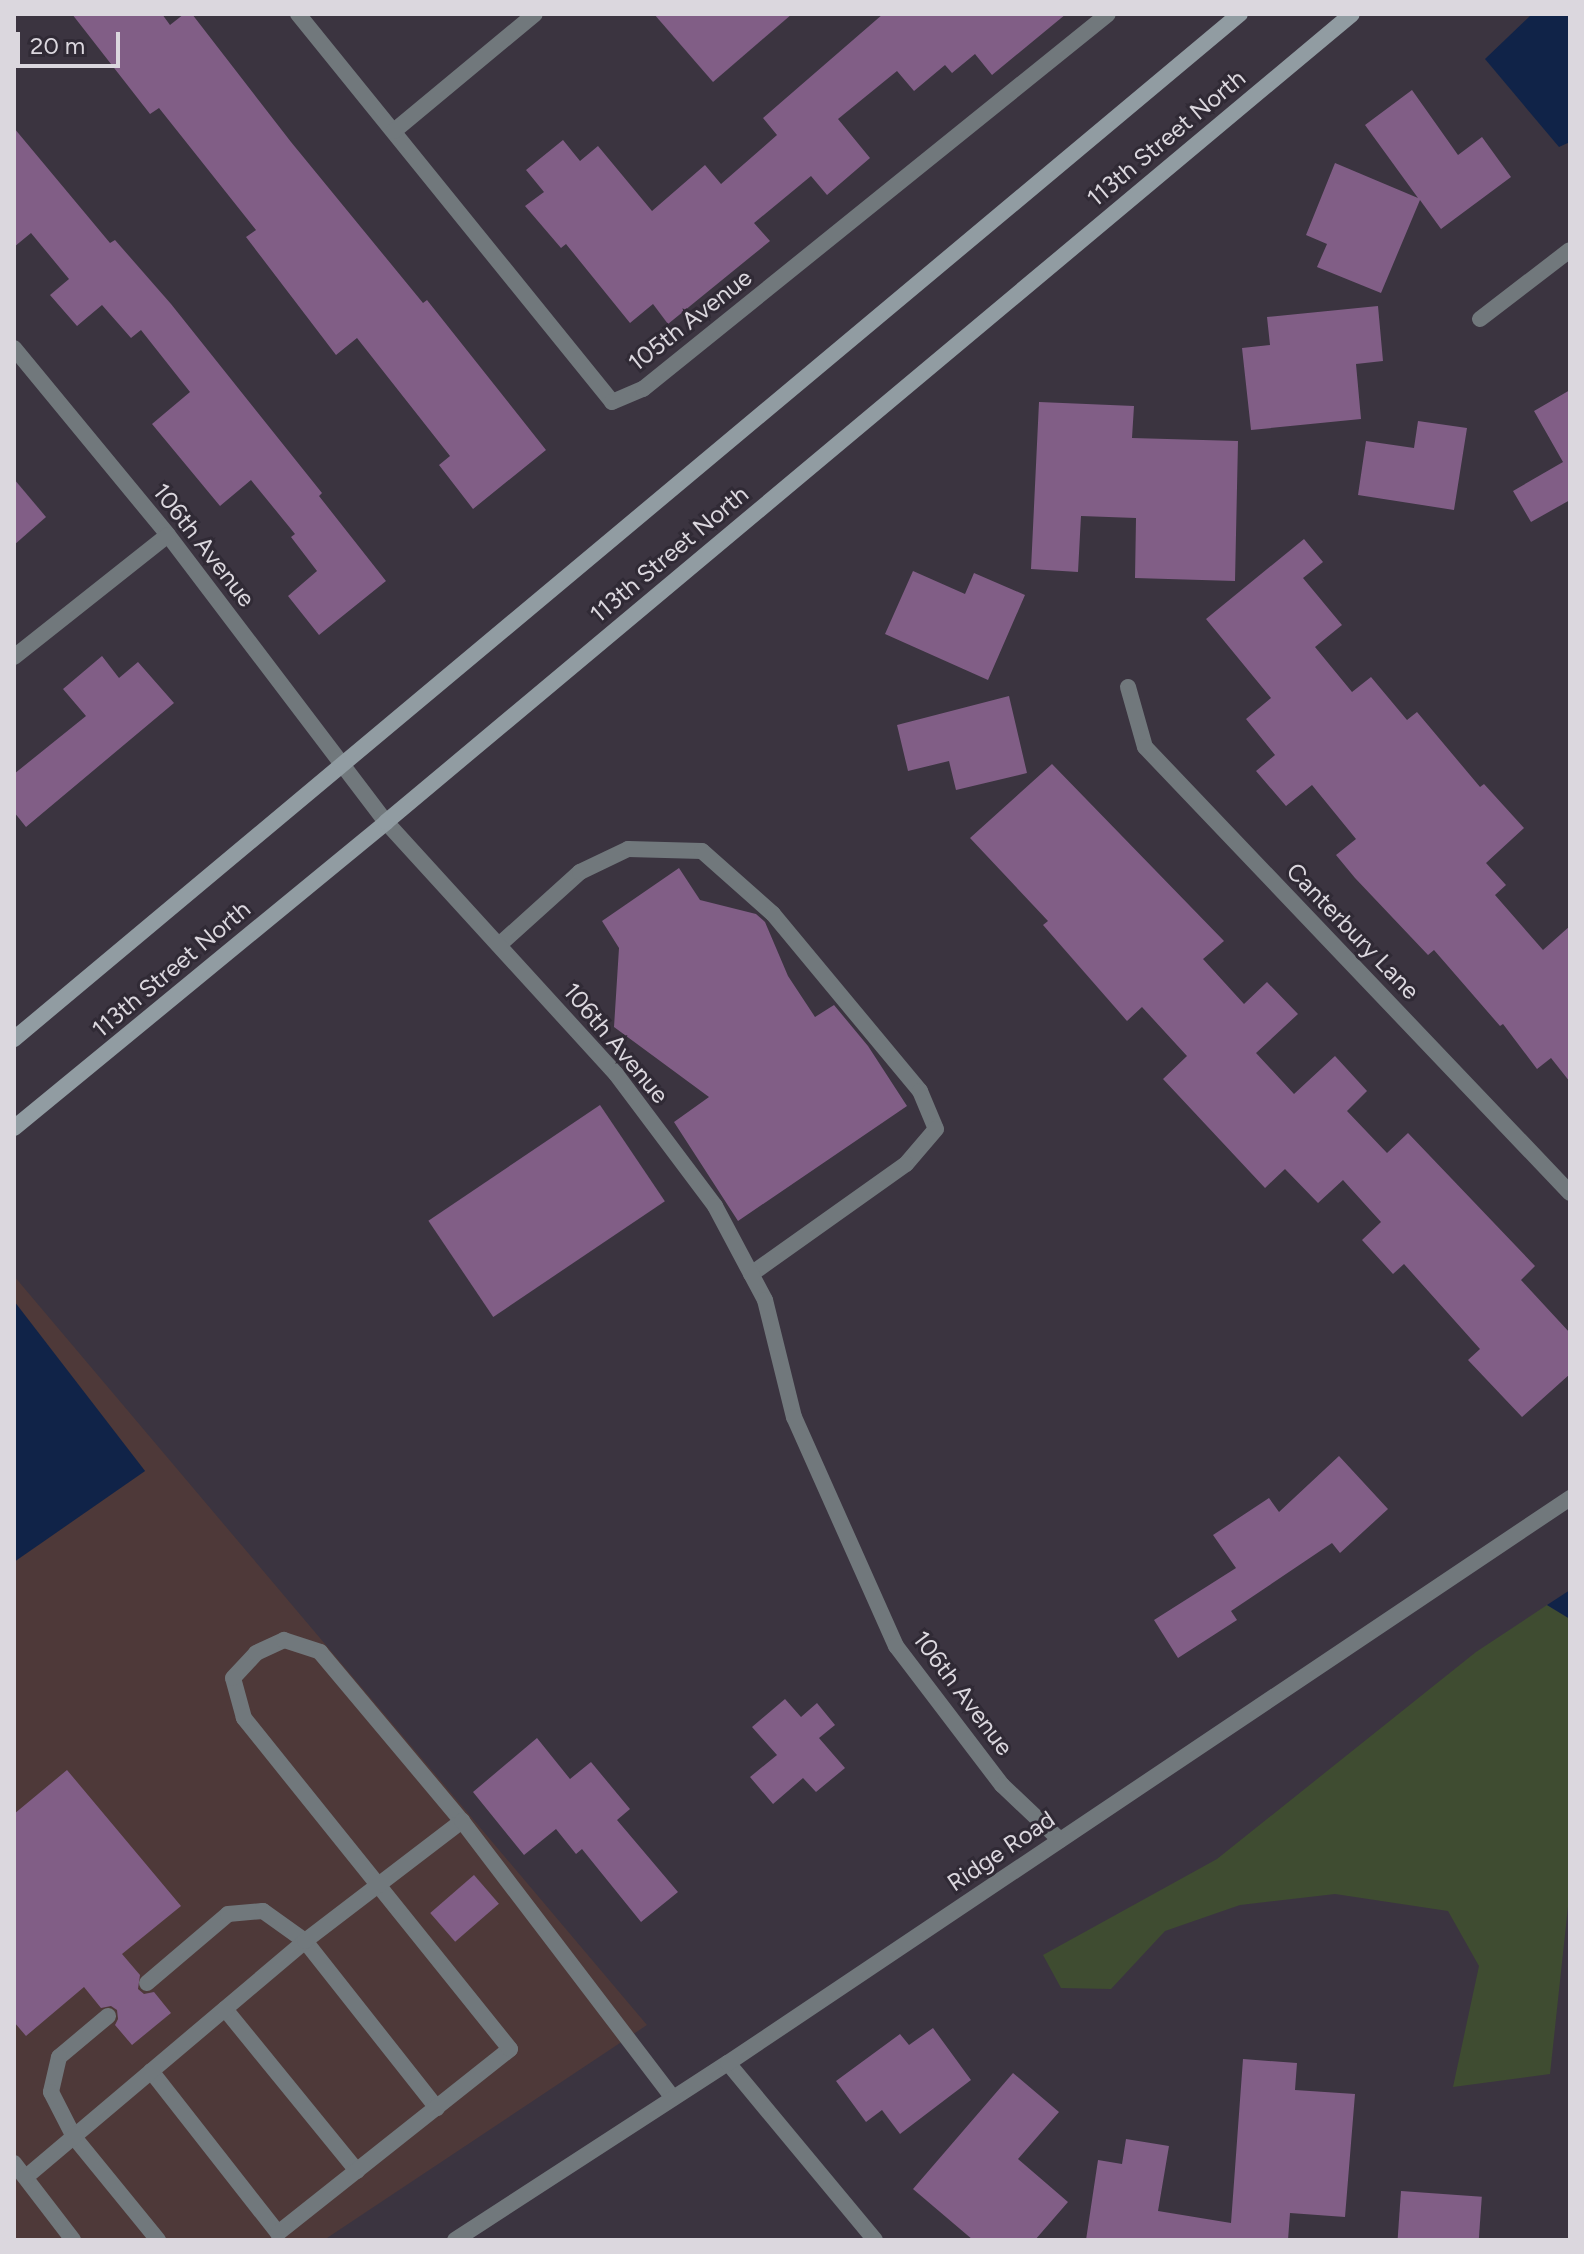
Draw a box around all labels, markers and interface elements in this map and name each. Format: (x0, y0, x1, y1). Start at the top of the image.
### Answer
scale bar (20, 16, 124, 66)
text: 20 m (30, 31, 85, 60)
street label: 113th Street North (1081, 64, 1251, 212)
street label: 105th Avenue (623, 263, 757, 377)
street label: 106th Avenue (147, 478, 261, 612)
street label: 113th Street North (584, 480, 754, 628)
street label: Canterbury Lane (1281, 857, 1425, 1005)
street label: 113th Street North (86, 895, 256, 1043)
street label: 106th Avenue (557, 977, 675, 1109)
street label: 106th Avenue (907, 1625, 1019, 1761)
street label: Ridge Road (942, 1805, 1060, 1897)

